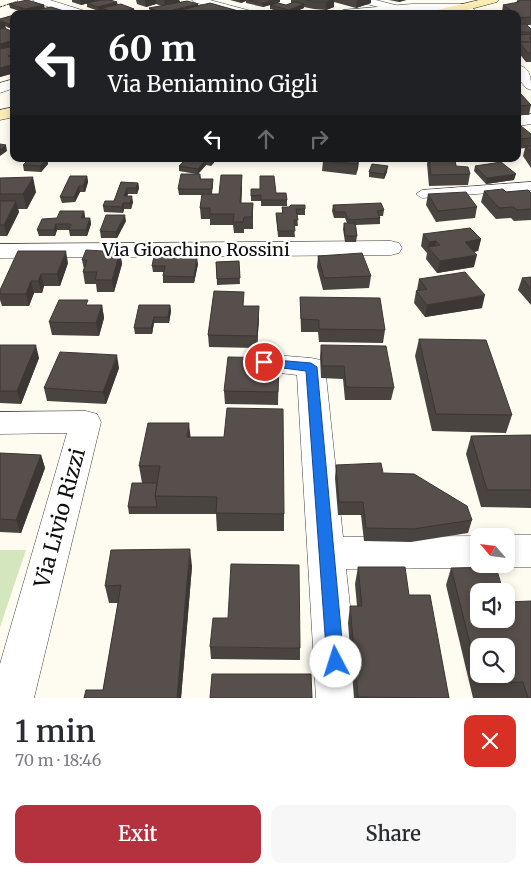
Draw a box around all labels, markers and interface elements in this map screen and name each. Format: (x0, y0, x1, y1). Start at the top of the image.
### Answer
text: 60 m (108, 27, 196, 71)
icon: left (25, 30, 90, 95)
text: Via Beniamino Gigli (108, 70, 318, 98)
icon: left (199, 125, 227, 153)
icon: ahead (252, 125, 280, 153)
icon: right (305, 125, 333, 153)
street label: Via Gioachino Rossini (101, 238, 290, 261)
pin (243, 341, 285, 383)
icon: arrive (250, 348, 278, 376)
street label: Via Livio Rizzi (28, 445, 91, 592)
north arrow (470, 528, 515, 572)
map controls (470, 528, 515, 683)
button: sound (470, 583, 515, 628)
position arrow (309, 635, 361, 687)
button: search (470, 638, 515, 683)
text: 1 min (15, 712, 96, 750)
button: close (464, 715, 516, 767)
text: 70 m · 18:46 (15, 750, 101, 770)
button: Exit (15, 805, 261, 863)
button: Share (271, 805, 516, 863)

